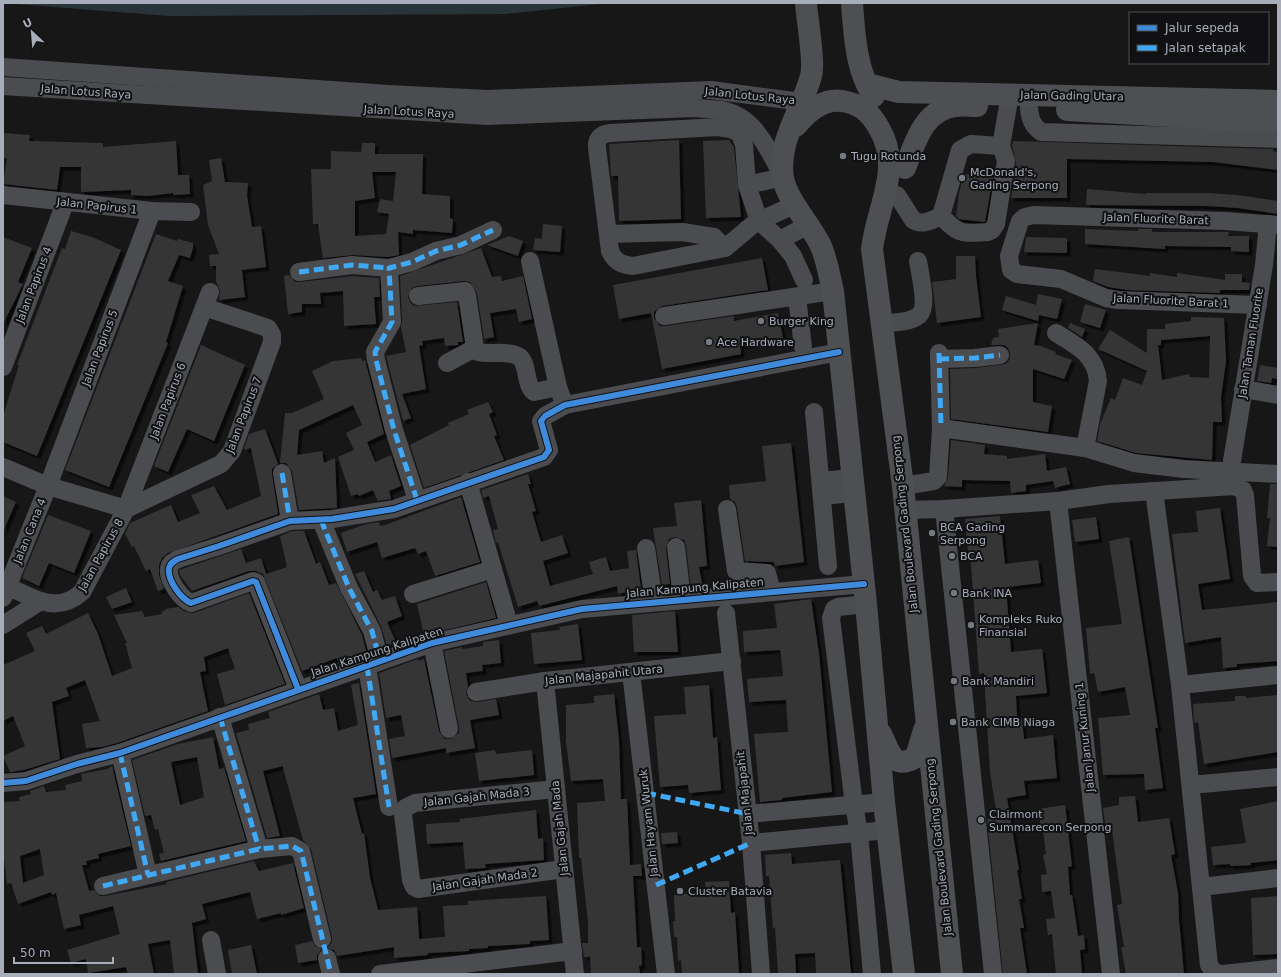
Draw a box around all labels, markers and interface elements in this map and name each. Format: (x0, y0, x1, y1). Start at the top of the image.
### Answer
north arrow (12, 12, 52, 52)
legend (1129, 12, 1269, 64)
text: U (21, 16, 35, 31)
text: Jalur sepeda (1164, 21, 1239, 35)
text: Jalan setapak (1164, 41, 1246, 55)
street label: Jalan Lotus Raya (39, 82, 132, 102)
street label: Jalan Lotus Raya (703, 85, 796, 107)
street label: Jalan Gading Utara (1019, 89, 1124, 103)
street label: Jalan Lotus Raya (362, 103, 455, 121)
place label: Tugu Rotunda (850, 150, 926, 163)
marker: Tugu Rotunda (838, 151, 848, 161)
place label: McDonald's, Gading Serpong (970, 166, 1059, 192)
marker: McDonald's, Gading Serpong (957, 173, 967, 183)
street label: Jalan Papirus 1 (55, 195, 138, 217)
street label: Jalan Fluorite Barat (1102, 211, 1210, 227)
street label: Jalan Papirus 4 (13, 245, 55, 326)
street label: Jalan Taman Fluorite (1236, 287, 1266, 400)
street label: Jalan Fluorite Barat 1 (1112, 291, 1229, 311)
street label: Jalan Papirus 5 (79, 308, 121, 389)
place label: Burger King (769, 315, 834, 328)
marker: Burger King (756, 316, 766, 326)
place label: Ace Hardware (717, 336, 794, 349)
marker: Ace Hardware (704, 337, 714, 347)
street label: Jalan Papirus 6 (147, 361, 189, 442)
street label: Jalan Papirus 7 (223, 375, 265, 456)
street label: Jalan Boulevard Gading Serpong (889, 435, 921, 614)
street label: Jalan Cana 4 (11, 497, 49, 566)
street label: Jalan Papirus 8 (75, 516, 126, 594)
place label: BCA Gading Serpong (940, 521, 1005, 547)
marker: BCA Gading Serpong (927, 528, 937, 538)
place label: BCA (960, 550, 983, 563)
marker: BCA (947, 551, 957, 561)
street label: Jalan Kampung Kalipaten (625, 576, 764, 601)
place label: Bank INA (962, 587, 1013, 600)
marker: Bank INA (949, 588, 959, 598)
place label: Kompleks Ruko Finansial (979, 613, 1063, 639)
marker: Kompleks Ruko Finansial (966, 620, 976, 630)
street label: Jalan Kampung Kalipaten (309, 625, 445, 680)
street label: Jalan Majapahit Utara (544, 662, 663, 688)
place label: Bank Mandiri (962, 675, 1034, 688)
marker: Bank Mandiri (949, 676, 959, 686)
street label: Jalan Janur Kuning 1 (1073, 681, 1097, 794)
place label: Bank CIMB Niaga (961, 716, 1055, 729)
marker: Bank CIMB Niaga (948, 717, 958, 727)
street label: Jalan Majapahit (734, 750, 756, 837)
street label: Jalan Boulevard Gading Serpong (923, 758, 955, 937)
street label: Jalan Hayam Wuruk (637, 768, 661, 878)
street label: Jalan Gajah Mada (549, 780, 572, 877)
street label: Jalan Gajah Mada 3 (422, 785, 531, 809)
place label: Clairmont Summarecon Serpong (989, 808, 1111, 834)
marker: Clairmont Summarecon Serpong (976, 815, 986, 825)
street label: Jalan Gajah Mada 2 (431, 866, 539, 894)
place label: Cluster Batavia (688, 885, 772, 898)
marker: Cluster Batavia (675, 886, 685, 896)
scale bar (14, 939, 113, 965)
text: 50 m (20, 946, 51, 960)

